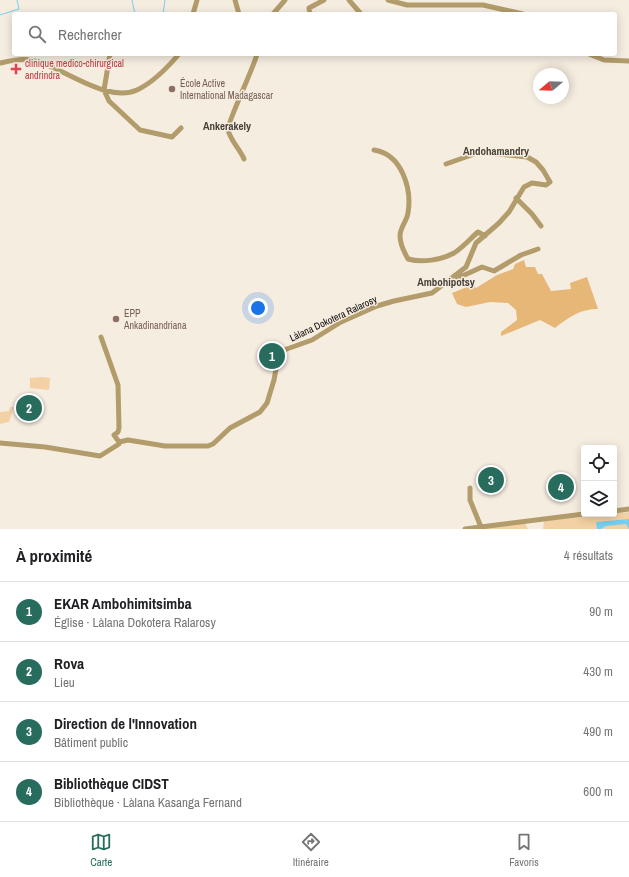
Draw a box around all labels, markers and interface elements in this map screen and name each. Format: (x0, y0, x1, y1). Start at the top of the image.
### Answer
search box (12, 12, 617, 56)
icon: search (26, 23, 48, 45)
text: Rechercher (58, 24, 122, 45)
place label: clinique medico-chirurgical andrindra (25, 57, 124, 82)
marker: clinique medico-chirurgical andrindra (10, 63, 22, 75)
north arrow (533, 68, 569, 104)
place label: École Active International Madagascar (180, 77, 273, 102)
marker: École Active International Madagascar (167, 84, 177, 94)
district label: Ankerakely (203, 119, 251, 133)
district label: Andohamandry (463, 144, 529, 158)
district label: Ambohipotsy (417, 275, 475, 289)
street label: Làlana Dokotera Ralarosy (287, 292, 380, 344)
your location (248, 298, 268, 318)
place label: EPP Ankadinandriana (123, 307, 187, 332)
marker: EPP Ankadinandriana (111, 314, 121, 324)
pin: 1 (259, 341, 285, 371)
pin: 2 (16, 393, 42, 423)
map controls (581, 445, 617, 517)
button: locate (581, 445, 617, 481)
pin: 3 (478, 465, 504, 495)
pin: 4 (548, 472, 574, 502)
button: layers (581, 481, 617, 517)
text: À proximité (16, 544, 92, 567)
text: 4 résultats (564, 547, 613, 564)
text: EKAR Ambohimitsimba (54, 593, 192, 614)
text: 1 (26, 603, 32, 620)
text: 90 m (589, 603, 613, 620)
text: Église · Làlana Dokotera Ralarosy (54, 614, 216, 631)
text: Rova (54, 653, 84, 674)
text: 2 (26, 663, 32, 680)
text: 430 m (583, 663, 613, 680)
text: Lieu (54, 674, 75, 691)
text: Direction de l'Innovation (54, 713, 197, 734)
text: 3 (26, 723, 32, 740)
text: 490 m (583, 723, 613, 740)
text: Bâtiment public (54, 734, 128, 751)
text: Bibliothèque CIDST (54, 773, 169, 794)
text: 4 (26, 783, 32, 800)
text: 600 m (583, 783, 613, 800)
text: Bibliothèque · Làlana Kasanga Fernand (54, 794, 242, 811)
tab: Carte (90, 831, 112, 869)
tab: Itinéraire (293, 831, 329, 869)
tab: Favoris (509, 831, 539, 869)

